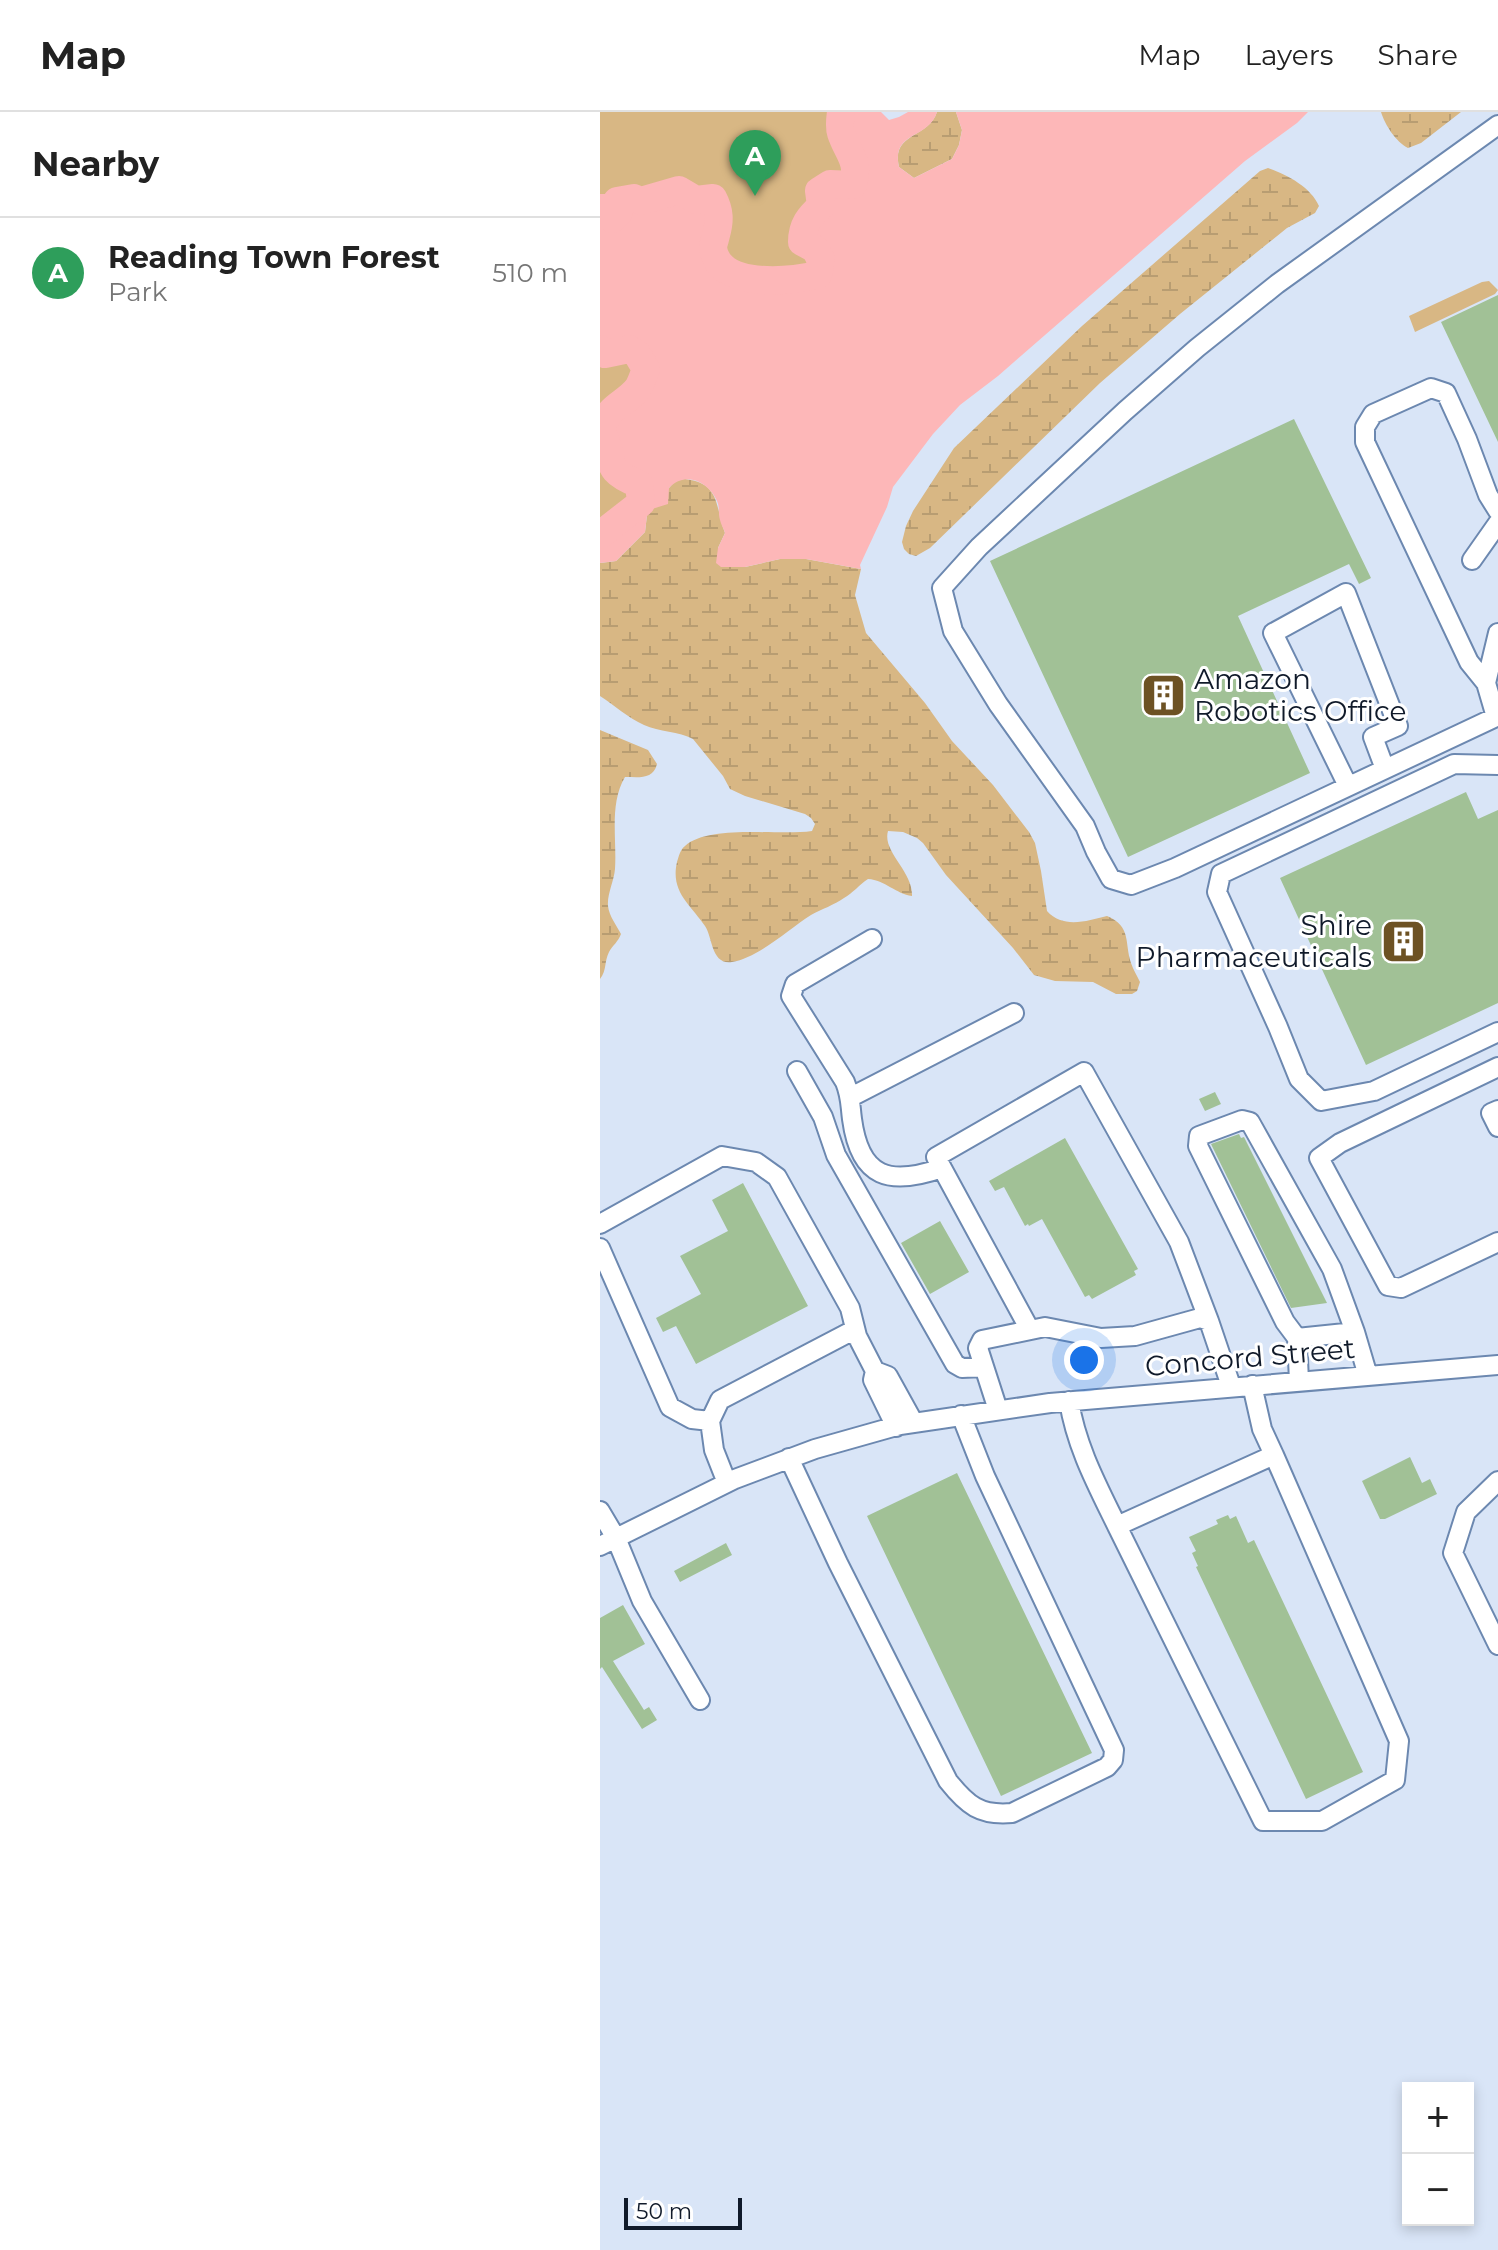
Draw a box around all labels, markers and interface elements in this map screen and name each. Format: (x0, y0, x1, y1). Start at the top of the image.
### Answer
text: Map (40, 32, 126, 79)
text: Map (1138, 38, 1201, 72)
text: Layers (1245, 38, 1334, 72)
text: Share (1378, 38, 1458, 72)
pin: A (729, 130, 781, 196)
text: Nearby (32, 143, 159, 185)
text: Reading Town Forest (108, 239, 440, 276)
text: A (48, 257, 68, 289)
text: 510 m (492, 257, 568, 289)
text: Park (108, 276, 167, 308)
place label: Amazon Robotics Office (1194, 662, 1406, 728)
building icon: Amazon Robotics Office (1139, 671, 1187, 719)
place label: Shire Pharmaceuticals (1136, 908, 1372, 974)
building icon: Shire Pharmaceuticals (1379, 917, 1427, 965)
street label: Concord Street (1144, 1331, 1356, 1383)
your location (1064, 1340, 1104, 1380)
map controls (1402, 2082, 1474, 2226)
button: + (1402, 2082, 1474, 2154)
button: − (1402, 2154, 1474, 2226)
scale bar (624, 2194, 742, 2230)
text: 50 m (636, 2198, 692, 2225)

